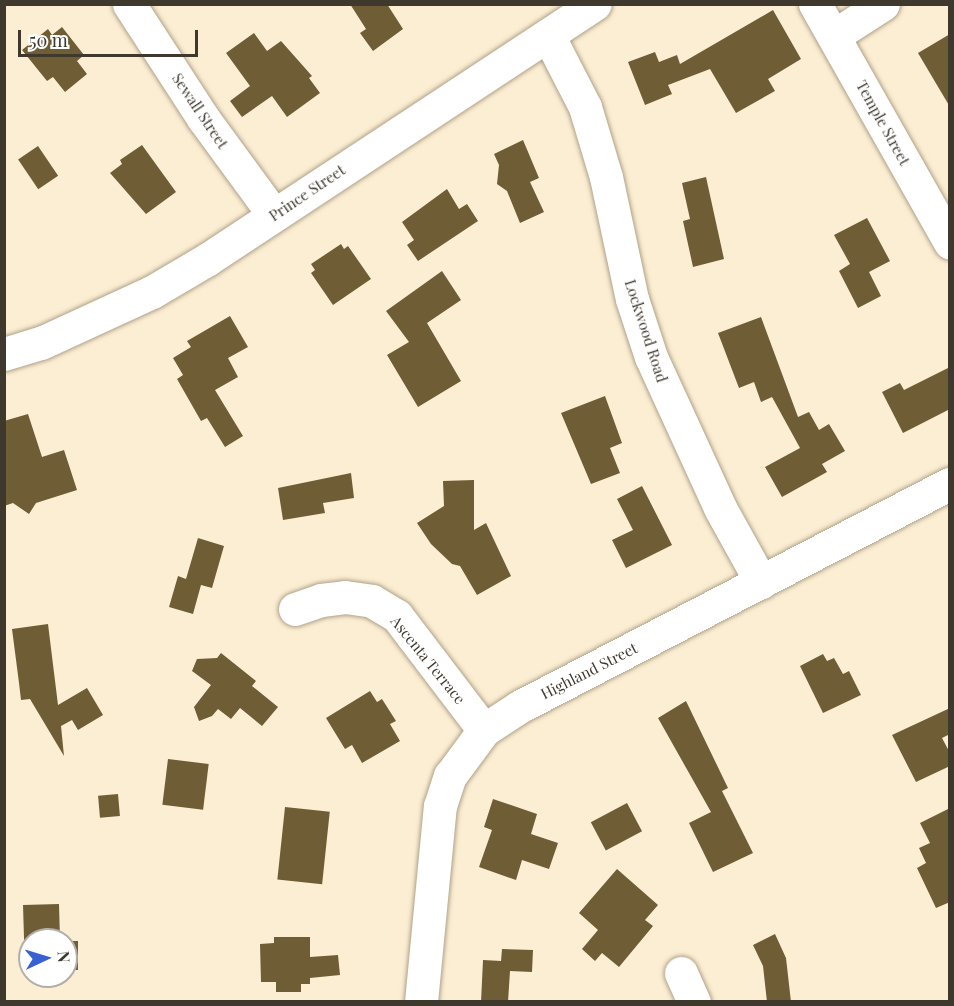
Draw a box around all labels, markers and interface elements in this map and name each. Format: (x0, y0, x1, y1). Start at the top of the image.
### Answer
scale bar (21, 18, 201, 56)
text: 50 m (29, 28, 68, 52)
street label: Sewall Street (168, 70, 232, 152)
street label: Temple Street (852, 78, 914, 168)
street label: Prince Street (266, 161, 348, 225)
street label: Lockwood Road (621, 277, 671, 385)
street label: Ascenta Terrace (387, 612, 469, 708)
street label: Highland Street (538, 639, 640, 703)
north arrow (18, 928, 78, 988)
text: N (54, 950, 75, 963)

